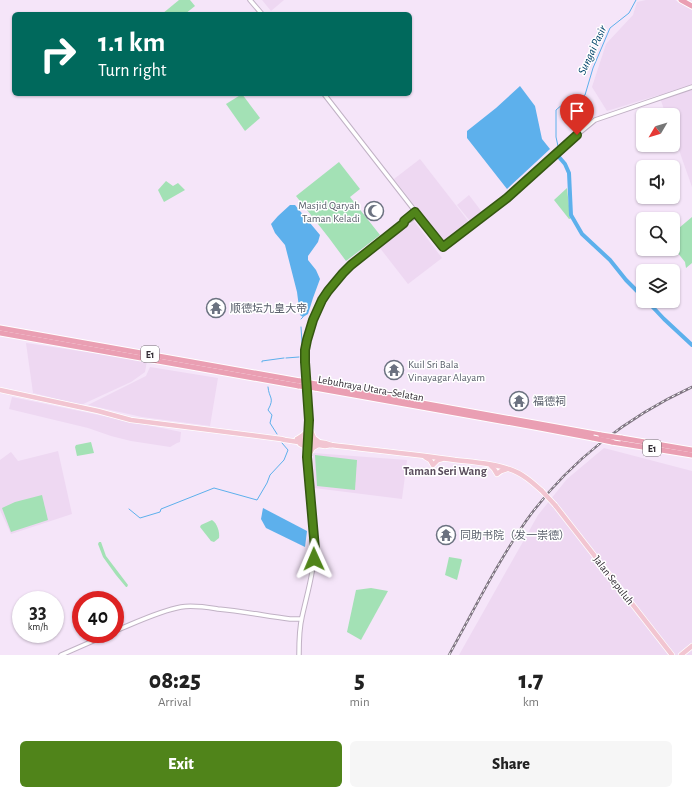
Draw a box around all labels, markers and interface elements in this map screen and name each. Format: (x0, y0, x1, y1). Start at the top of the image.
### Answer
water label: Sungai Pasir (575, 23, 609, 76)
icon: right (32, 28, 84, 80)
text: 1.1 km (98, 29, 165, 57)
text: Turn right (98, 62, 167, 80)
pin (560, 94, 594, 135)
icon: arrive (566, 100, 588, 122)
north arrow (636, 108, 680, 152)
map controls (636, 108, 680, 308)
button: sound (636, 160, 680, 204)
place label: Masjid Qaryah Taman Keladi (298, 200, 360, 224)
mosque icon: Masjid Qaryah Taman Keladi (363, 200, 385, 222)
button: search (636, 212, 680, 256)
button: layers (636, 264, 680, 308)
temple icon: 顺德坛九皇大帝 (205, 297, 227, 319)
place label: 顺德坛九皇大帝 (230, 302, 307, 314)
road number: E1 (141, 346, 159, 362)
temple icon: Kuil Sri Bala Vinayagar Alayam (383, 359, 405, 381)
place label: Kuil Sri Bala Vinayagar Alayam (408, 359, 485, 383)
street label: Lebuhraya Utara–Selatan (317, 374, 425, 403)
temple icon: 福德祠 (508, 390, 530, 412)
place label: 福德祠 (533, 395, 566, 407)
road number: E1 (643, 440, 661, 456)
district label: Taman Seri Wang (403, 465, 488, 477)
temple icon: 同助书院（发一崇德） (435, 524, 457, 546)
place label: 同助书院（发一崇德） (460, 529, 570, 541)
position arrow (293, 538, 335, 580)
street label: Jalan Sepuluh (591, 554, 636, 607)
speed limit sign: 40 (72, 591, 124, 643)
text: 33 (29, 602, 47, 622)
text: km/h (28, 622, 48, 632)
text: 08:25 (149, 669, 201, 693)
text: 5 (354, 669, 365, 693)
text: 1.7 (518, 669, 543, 693)
text: Arrival (158, 696, 191, 709)
text: min (349, 696, 370, 709)
text: km (523, 696, 539, 709)
button: Exit (20, 741, 342, 787)
button: Share (350, 741, 672, 787)

